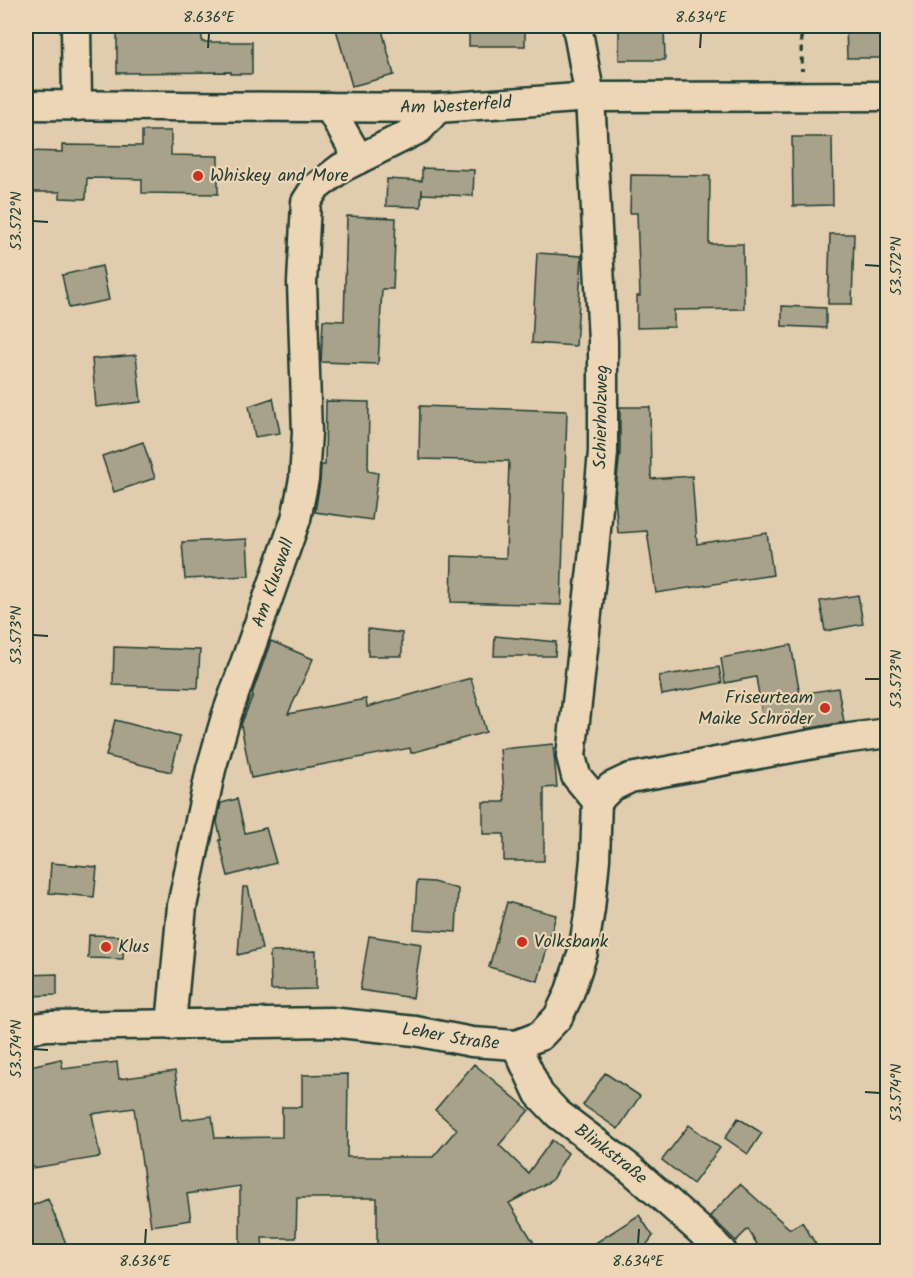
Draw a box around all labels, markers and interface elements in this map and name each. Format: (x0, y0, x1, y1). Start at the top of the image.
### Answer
text: 8.636°E (183, 6, 236, 30)
text: 8.634°E (675, 6, 728, 30)
street label: Am Westerfeld (400, 88, 514, 123)
place label: Whiskey and More (210, 162, 349, 191)
marker: Whiskey and More (191, 169, 205, 183)
text: 53.572°N (5, 191, 29, 251)
text: 53.572°N (885, 236, 909, 296)
street label: Schierholzweg (587, 365, 617, 469)
street label: Am Kluswall (244, 533, 303, 632)
text: 53.573°N (5, 606, 29, 664)
text: 53.573°N (885, 650, 909, 708)
place label: Friseurteam Maike Schröder (698, 684, 814, 734)
marker: Friseurteam Maike Schröder (818, 701, 832, 715)
place label: Volksbank (534, 928, 609, 957)
place label: Klus (118, 933, 150, 962)
marker: Volksbank (515, 935, 529, 949)
marker: Klus (99, 940, 113, 954)
street label: Leher Straße (401, 1015, 500, 1058)
text: 53.574°N (5, 1020, 29, 1078)
text: 53.574°N (885, 1064, 909, 1122)
street label: Blinkstraße (568, 1117, 654, 1192)
text: 8.636°E (119, 1250, 172, 1274)
text: 8.634°E (612, 1250, 665, 1274)

